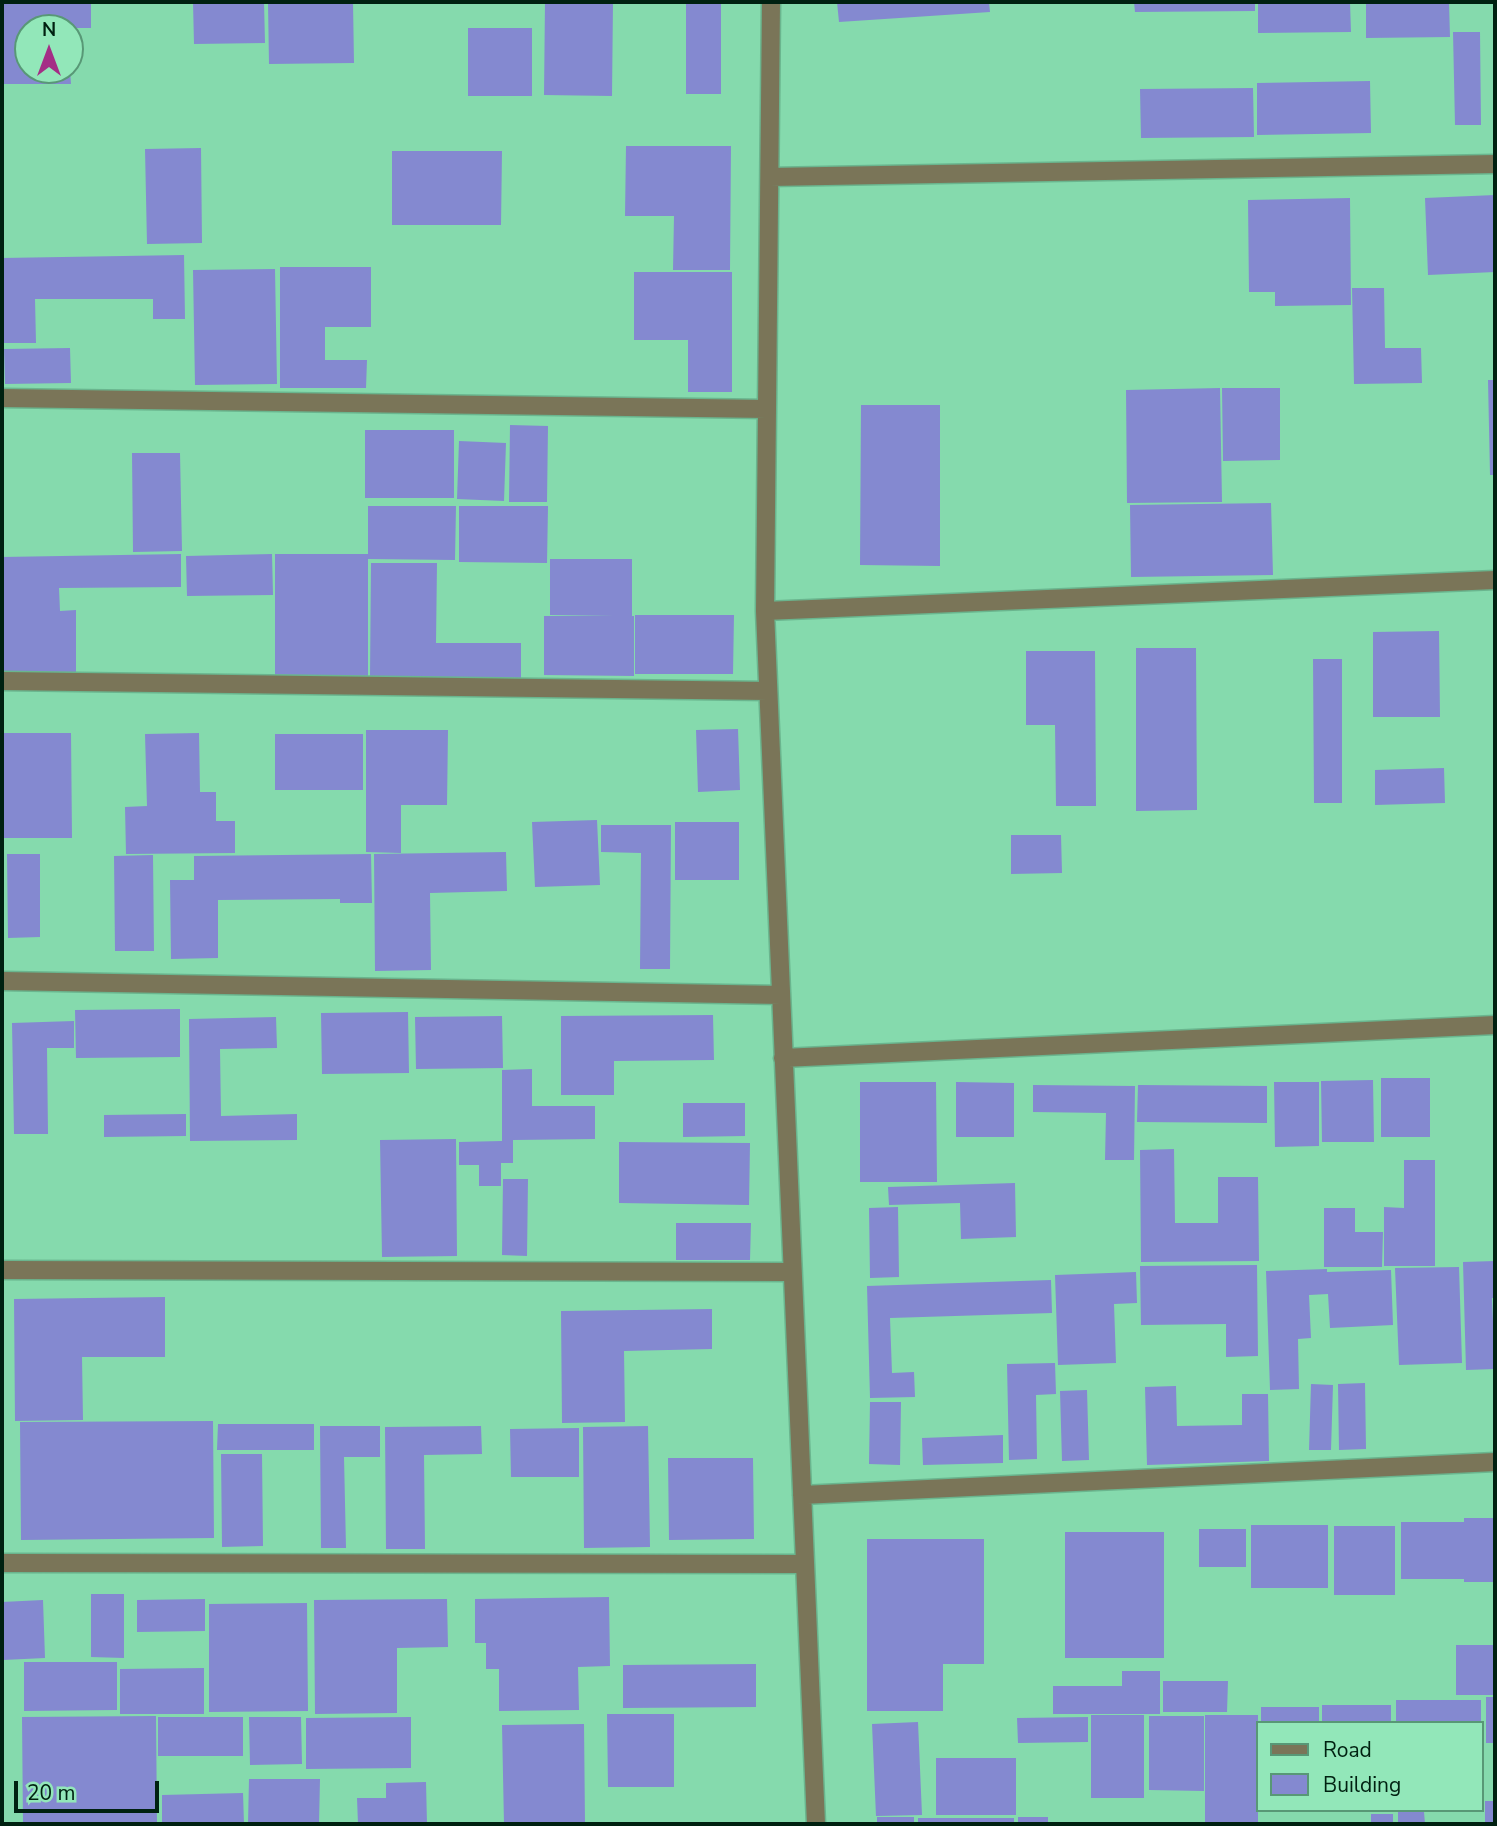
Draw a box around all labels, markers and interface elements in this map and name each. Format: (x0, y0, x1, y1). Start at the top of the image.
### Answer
north arrow (14, 14, 84, 84)
text: N (42, 17, 56, 43)
legend (1256, 1721, 1483, 1812)
text: Road (1323, 1736, 1372, 1764)
scale bar (18, 1766, 163, 1810)
text: Building (1323, 1771, 1401, 1799)
text: 20 m (27, 1779, 76, 1807)

